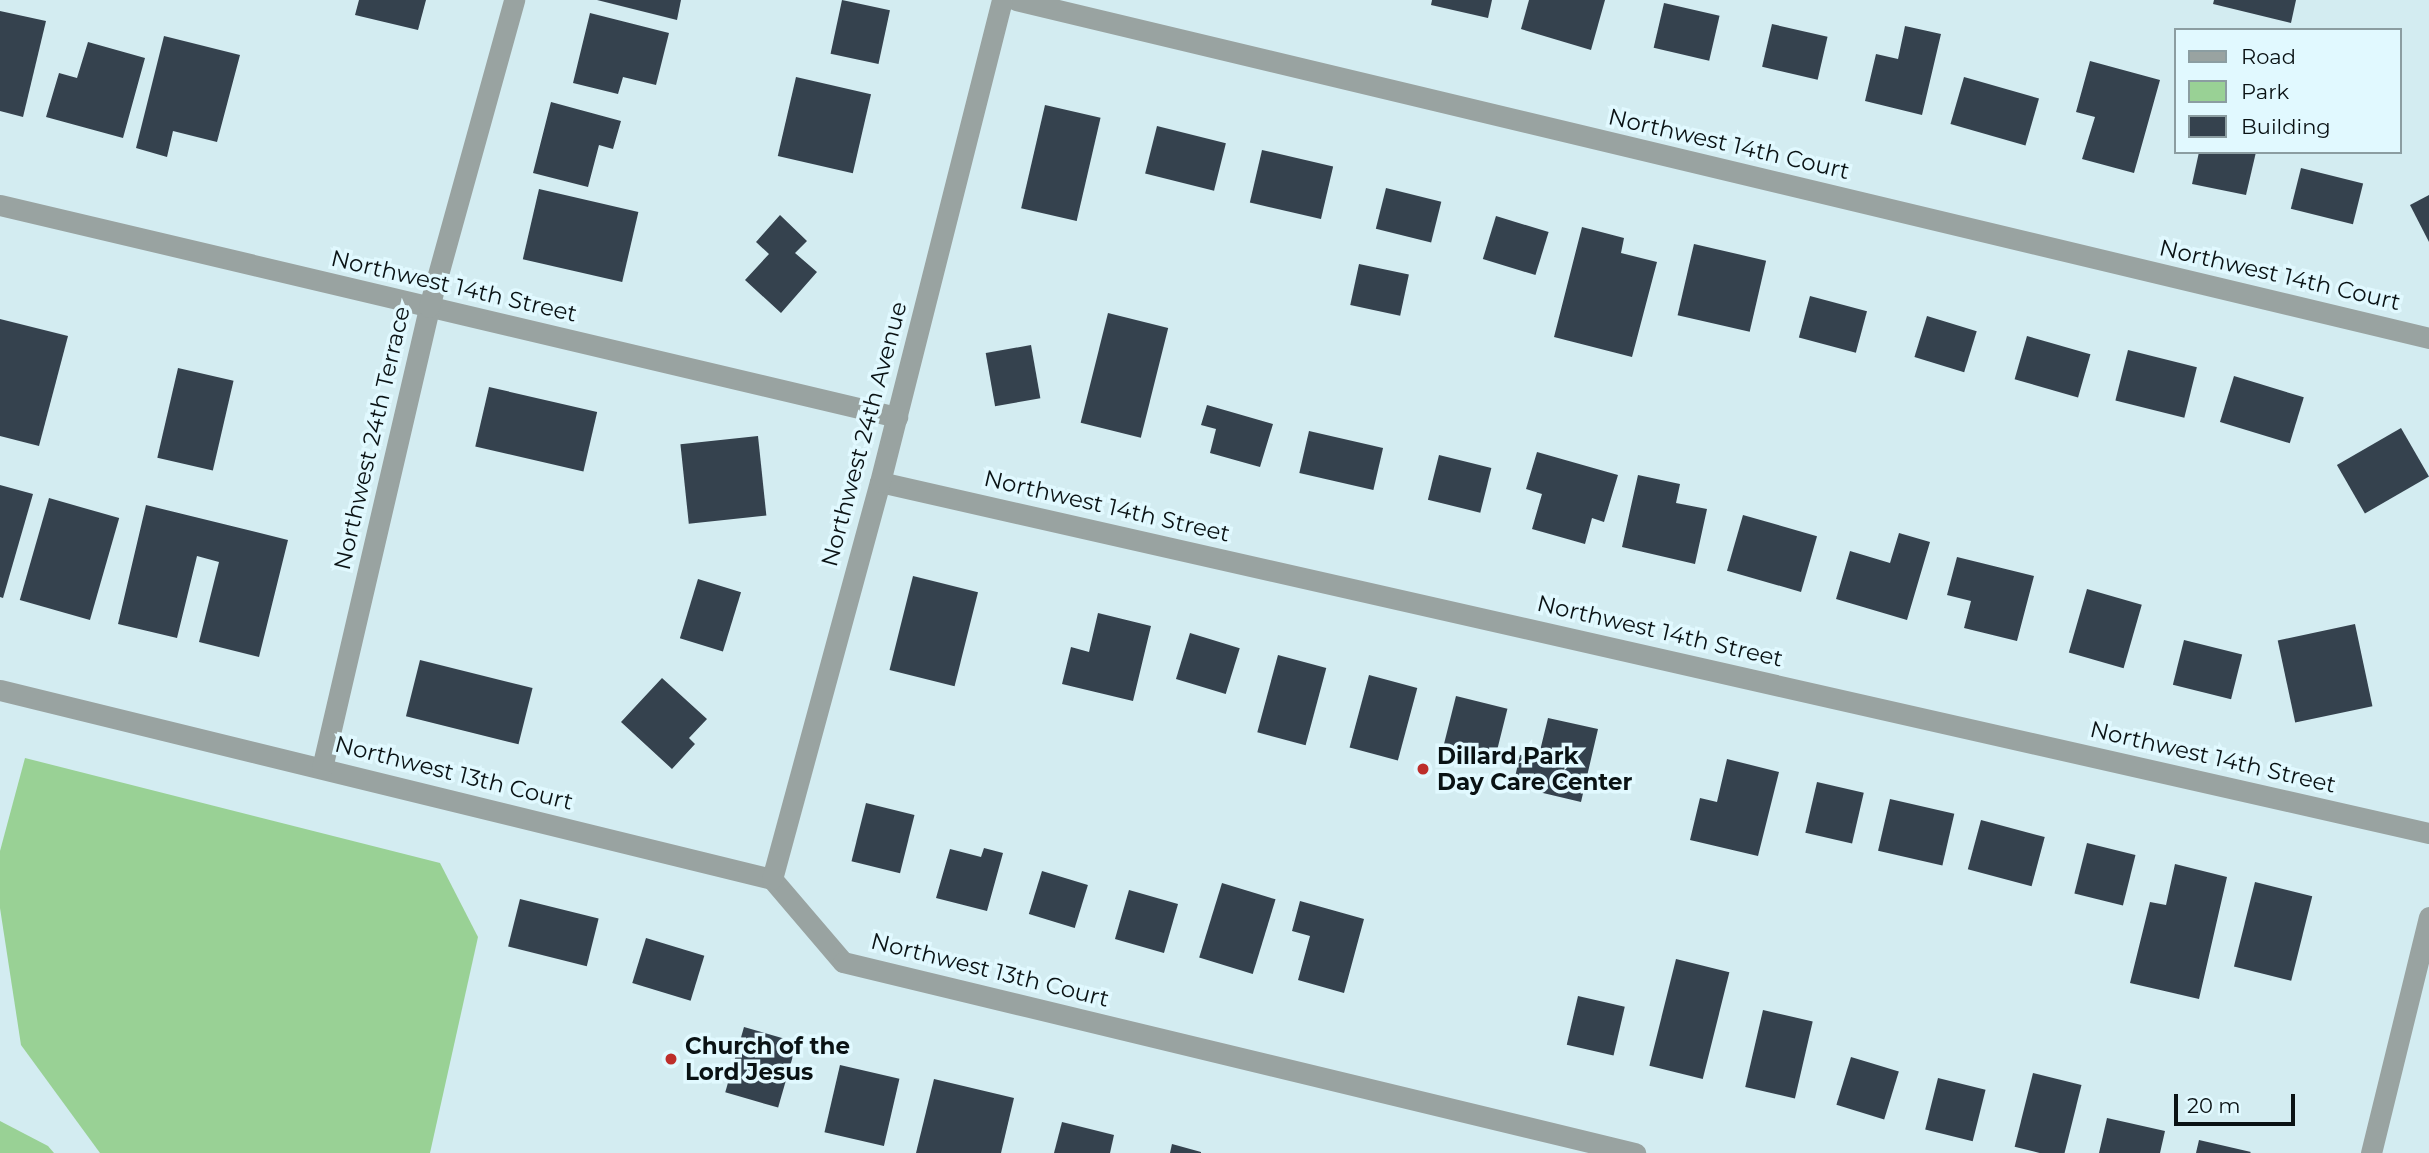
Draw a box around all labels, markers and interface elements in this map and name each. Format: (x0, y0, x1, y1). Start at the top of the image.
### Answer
legend (2174, 28, 2401, 154)
text: Road (2241, 44, 2296, 69)
text: Park (2241, 79, 2289, 104)
street label: Northwest 14th Court (1606, 103, 1852, 185)
text: Building (2241, 114, 2331, 139)
street label: Northwest 14th Court (2157, 234, 2403, 316)
street label: Northwest 14th Street (328, 244, 580, 328)
street label: Northwest 24th Avenue (815, 299, 913, 569)
street label: Northwest 24th Terrace (328, 303, 416, 573)
street label: Northwest 14th Street (981, 464, 1233, 548)
street label: Northwest 14th Street (1534, 589, 1786, 673)
street label: Northwest 14th Street (2087, 715, 2339, 799)
street label: Northwest 13th Court (332, 730, 576, 816)
place label: Dillard Park Day Care Center (1437, 742, 1632, 796)
marker: Dillard Park Day Care Center (1415, 761, 1431, 777)
street label: Northwest 13th Court (868, 927, 1112, 1013)
place label: Church of the Lord Jesus (685, 1032, 850, 1086)
marker: Church of the Lord Jesus (663, 1051, 679, 1067)
scale bar (2177, 1080, 2298, 1124)
text: 20 m (2187, 1093, 2241, 1118)

